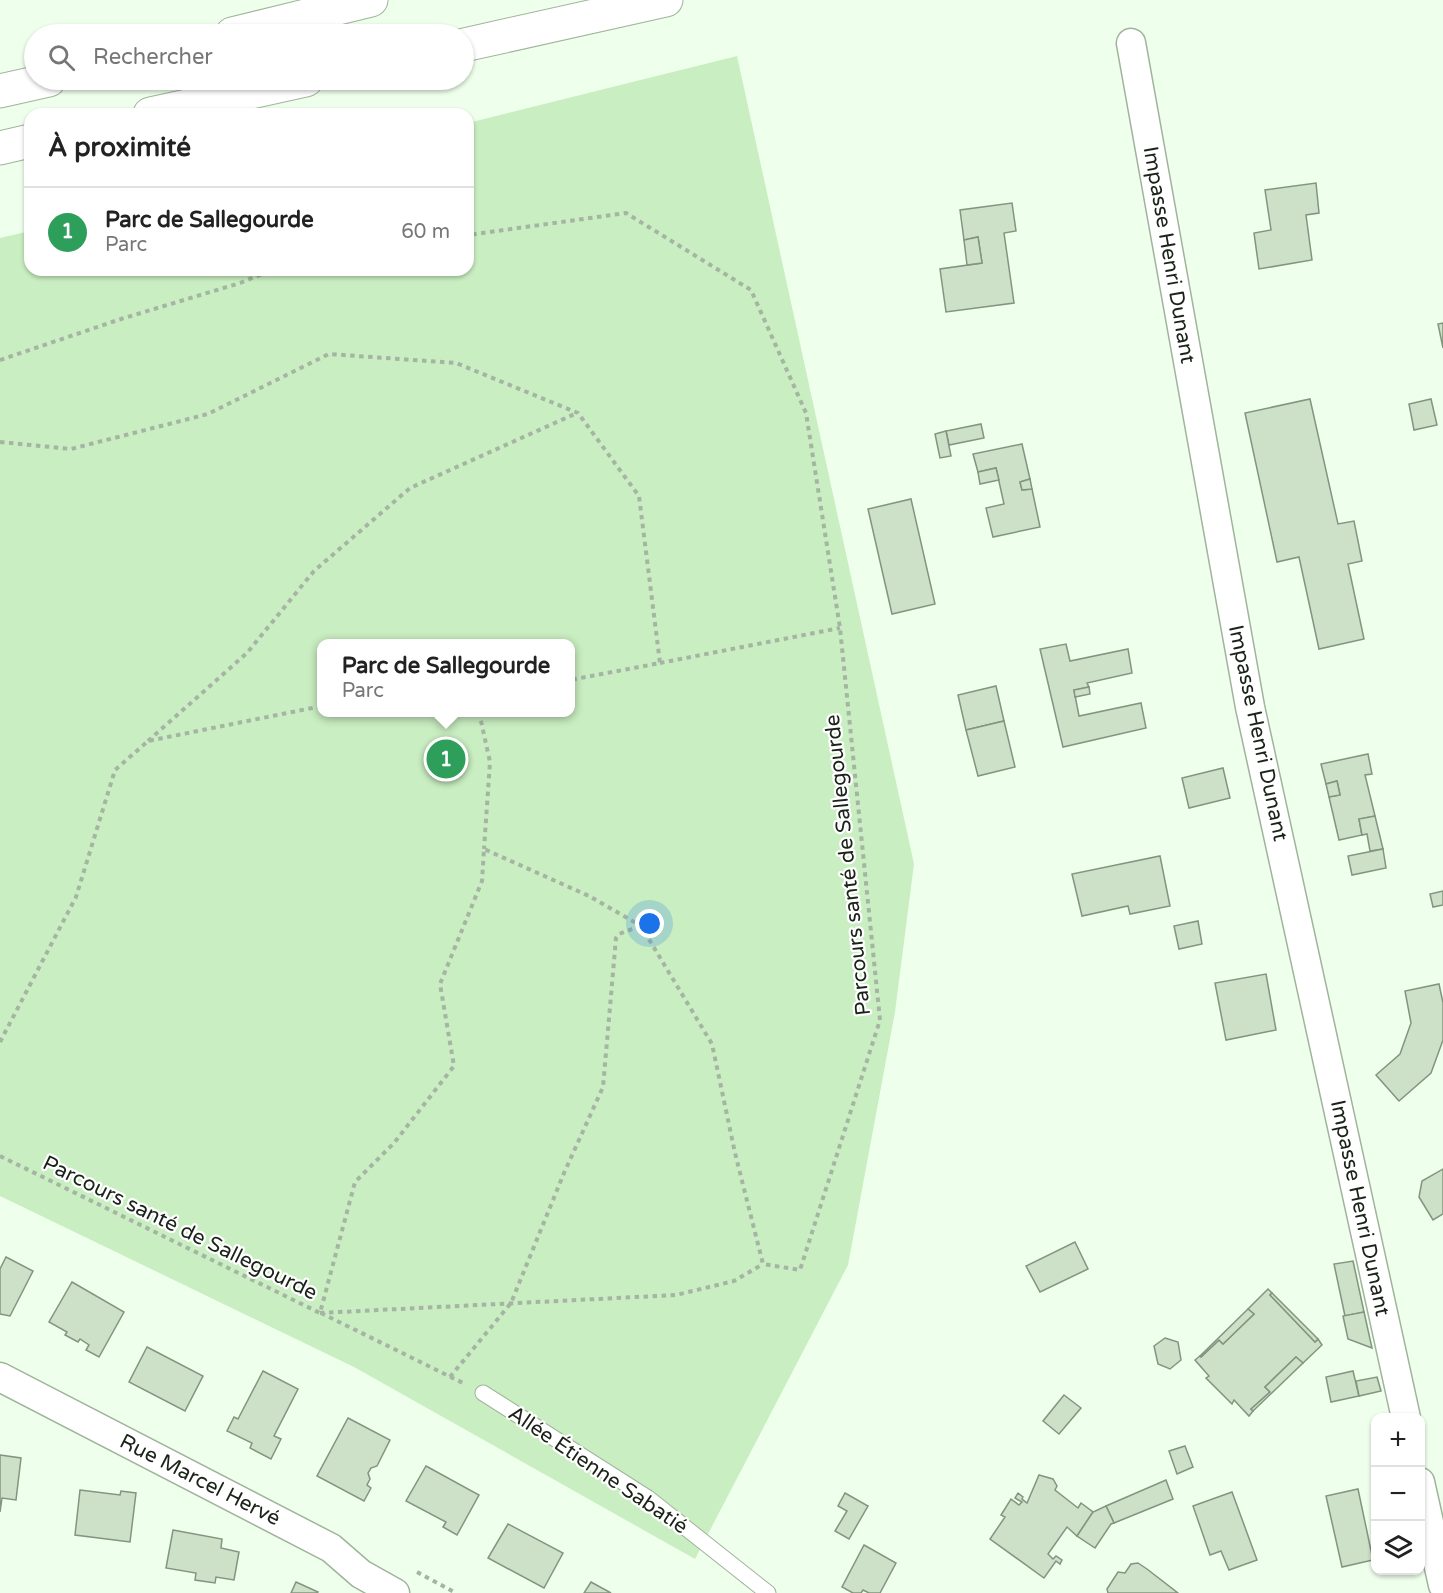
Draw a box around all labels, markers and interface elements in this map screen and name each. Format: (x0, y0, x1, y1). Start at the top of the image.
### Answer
search box (24, 24, 474, 90)
icon: search (45, 41, 78, 74)
text: Rechercher (93, 44, 213, 70)
text: À proximité (48, 132, 191, 163)
street label: Impasse Henri Dunant (1138, 144, 1200, 366)
text: Parc de Sallegourde (105, 207, 314, 233)
text: 1 (61, 220, 74, 244)
text: 60 m (401, 220, 450, 244)
text: Parc (105, 233, 147, 257)
street label: Impasse Henri Dunant (1223, 623, 1293, 843)
popup (317, 639, 575, 717)
text: Parc de Sallegourde (342, 653, 550, 679)
text: Parc (342, 679, 384, 703)
street label: Parcours santé de Sallegourde (820, 713, 876, 1017)
pin: 1 (426, 736, 466, 782)
your location (635, 909, 664, 938)
street label: Impasse Henri Dunant (1325, 1098, 1395, 1318)
street label: Parcours santé de Sallegourde (39, 1150, 321, 1306)
street label: Allée Étienne Sabatié (504, 1401, 693, 1539)
map controls (1371, 1413, 1425, 1575)
button: + (1371, 1413, 1425, 1467)
street label: Rue Marcel Hervé (115, 1429, 285, 1531)
button: − (1371, 1467, 1425, 1521)
button: layers (1371, 1521, 1425, 1575)

